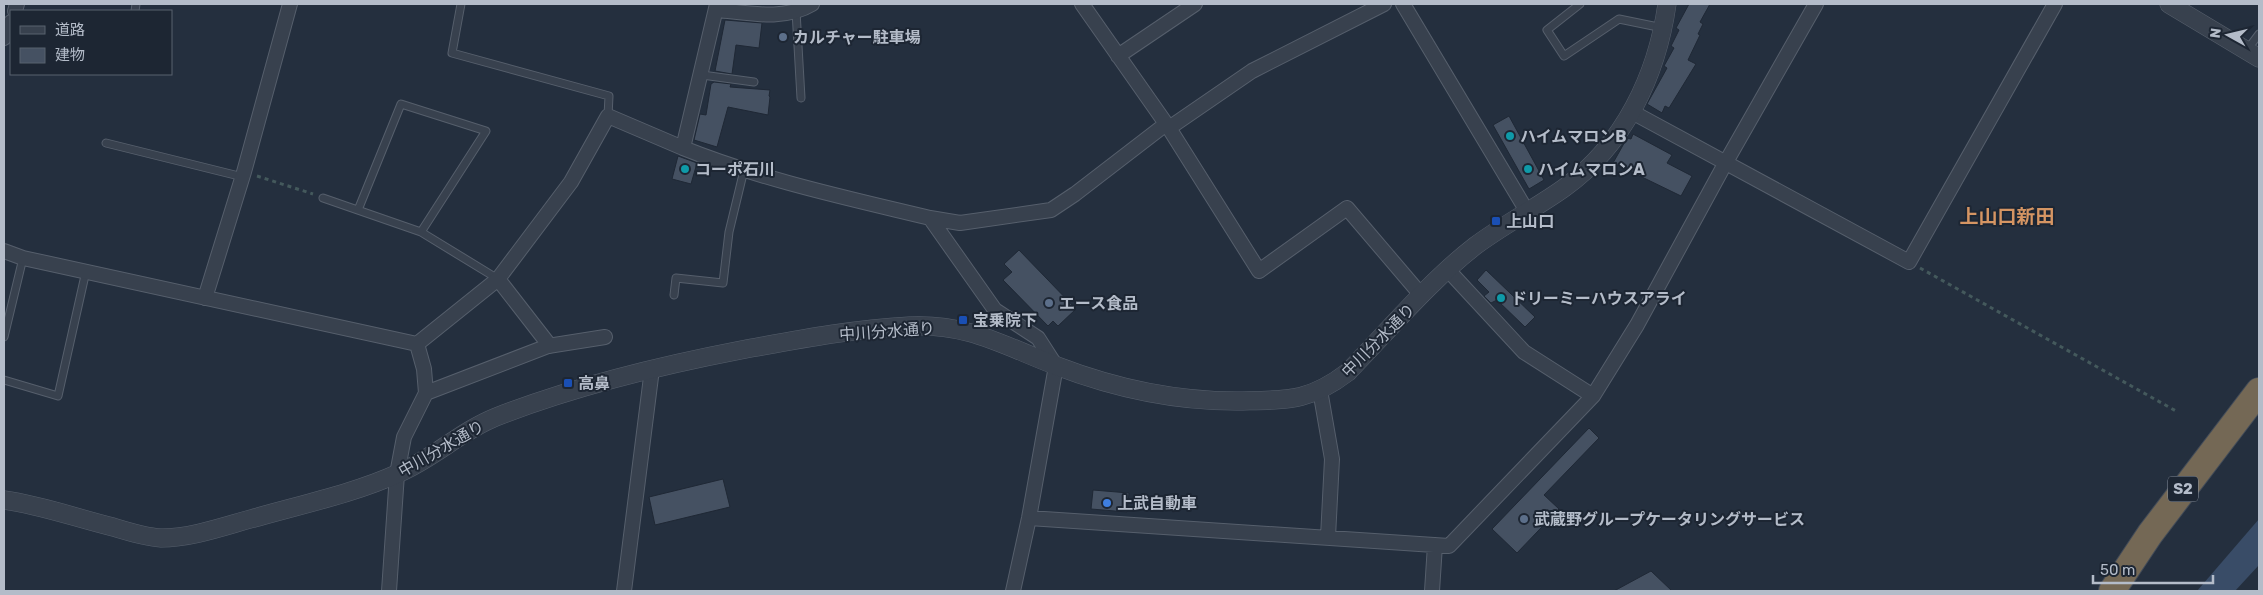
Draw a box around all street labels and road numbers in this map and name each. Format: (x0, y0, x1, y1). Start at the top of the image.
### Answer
street label: 中川分水通り (1338, 300, 1419, 381)
street label: 中川分水通り (838, 319, 936, 344)
street label: 中川分水通り (395, 416, 488, 481)
road number: S2 (2168, 476, 2198, 502)

